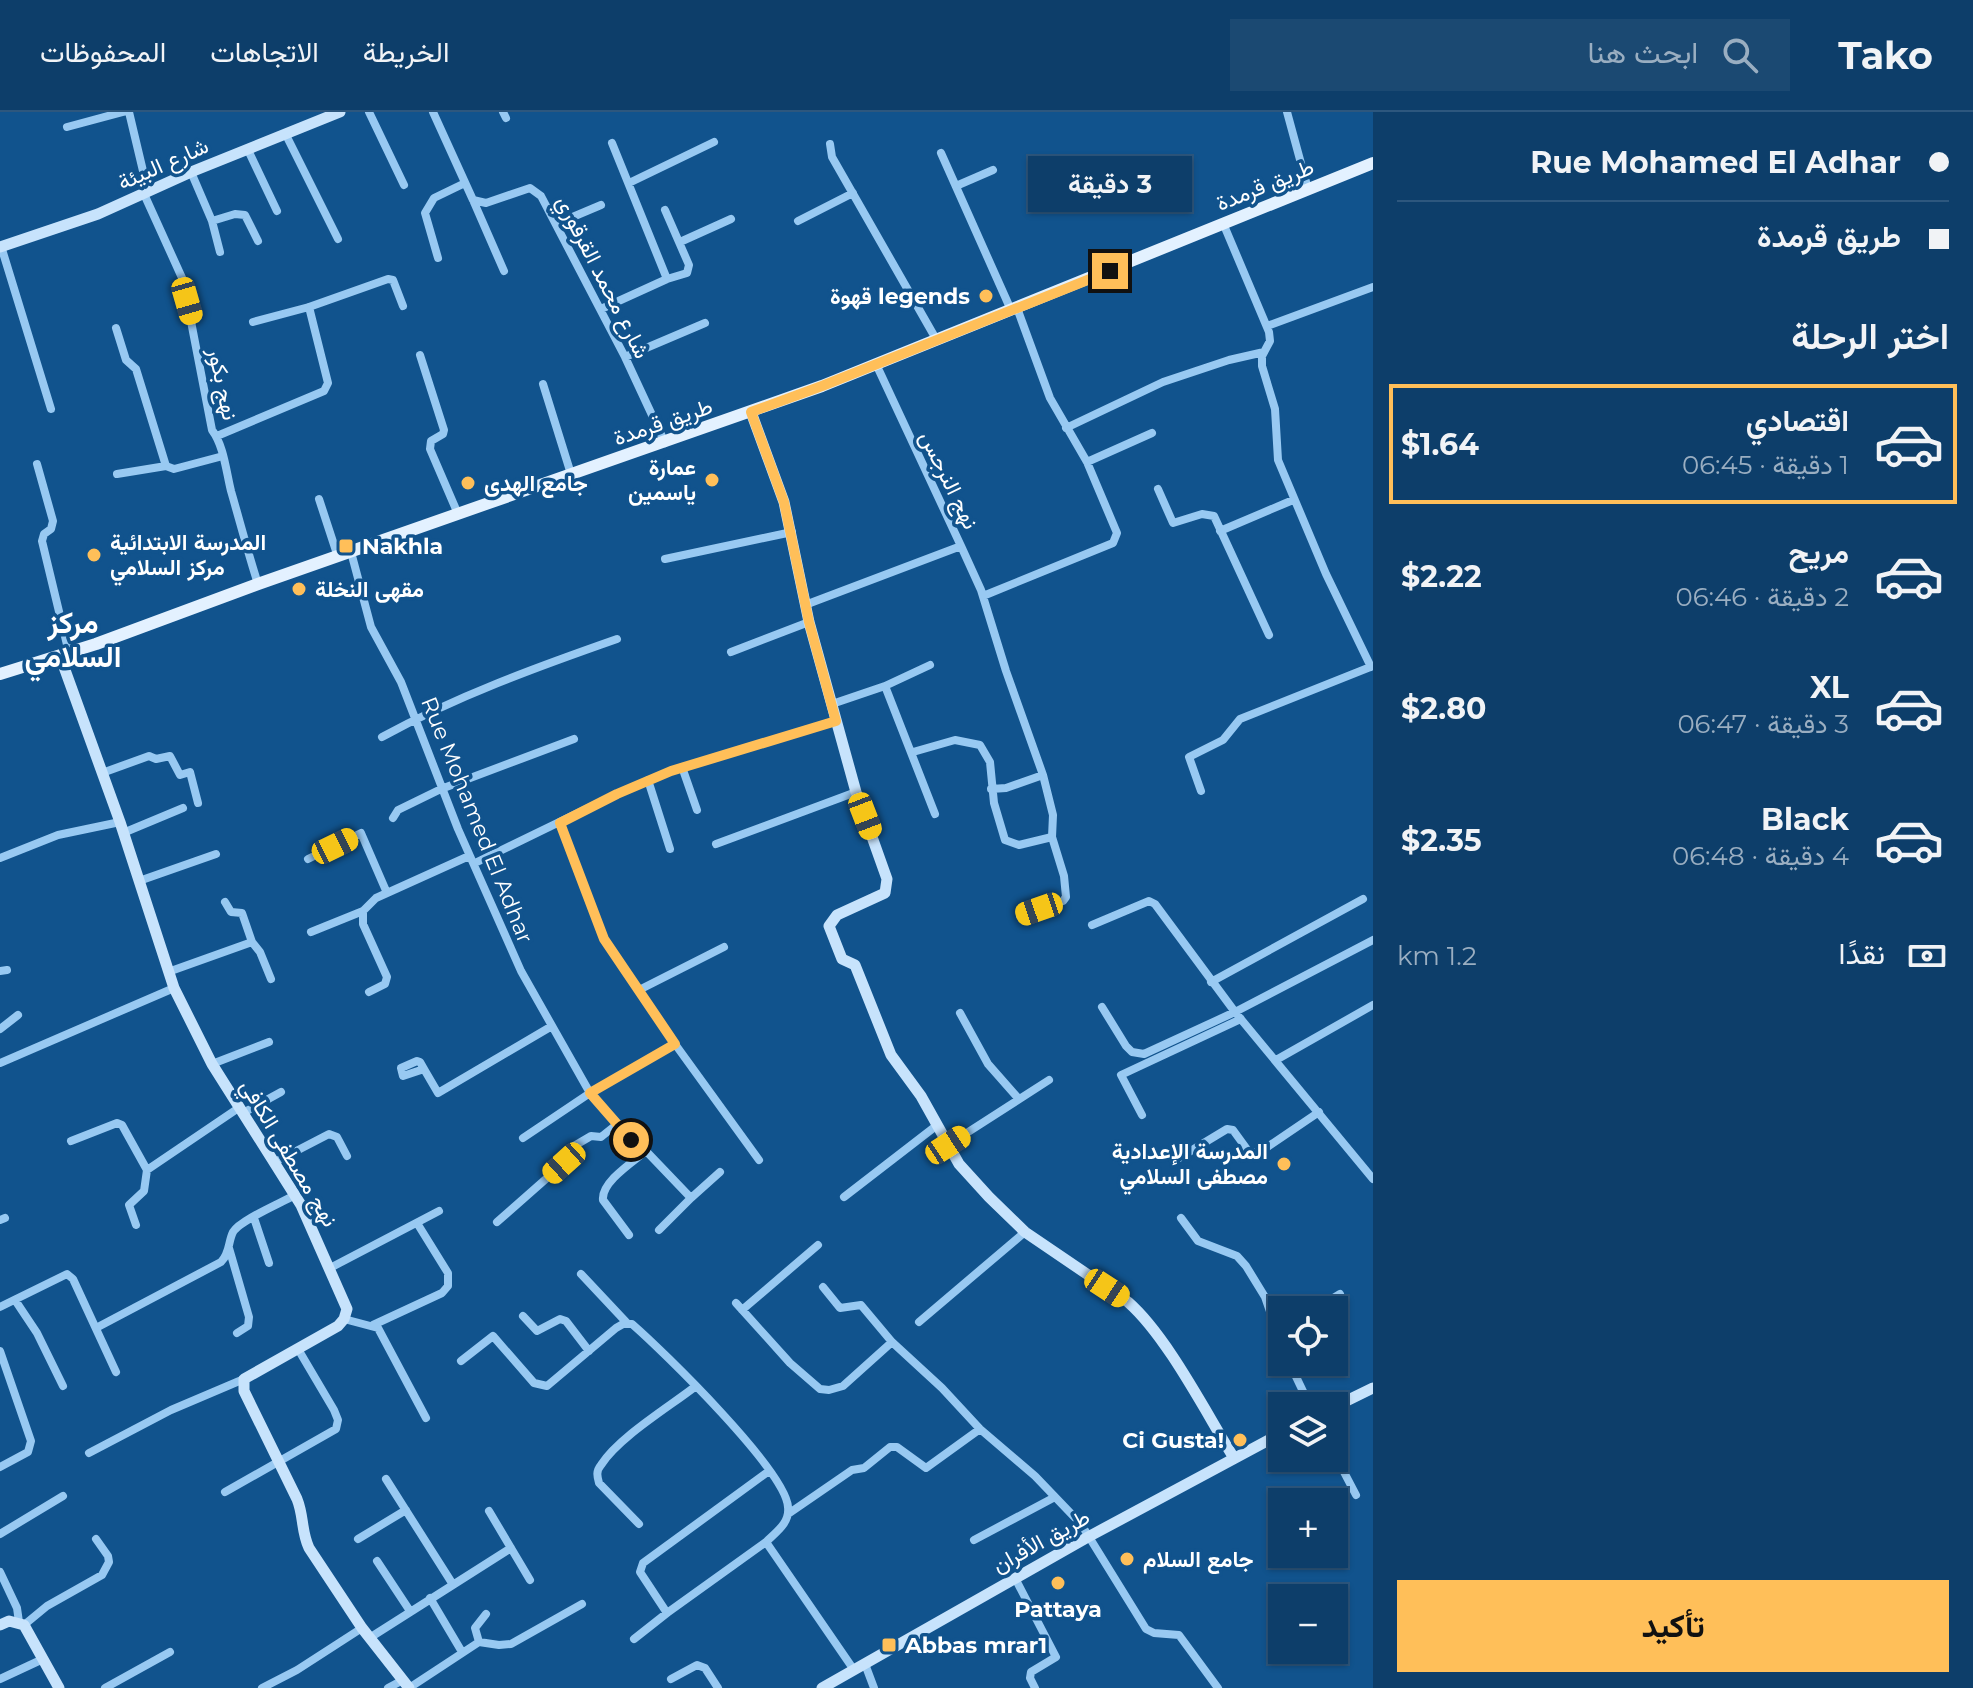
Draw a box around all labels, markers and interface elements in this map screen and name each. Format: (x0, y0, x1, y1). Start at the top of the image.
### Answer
search box (1230, 19, 1790, 91)
text: Tako (1838, 32, 1933, 79)
icon: search (1718, 33, 1762, 77)
text: ابحث هنا (1587, 34, 1698, 71)
text: المحفوظات (40, 35, 166, 69)
text: الاتجاهات (210, 35, 319, 69)
text: الخريطة (363, 35, 449, 69)
street label: شارع البيئة (113, 132, 213, 197)
text: Rue Mohamed El Adhar (1530, 144, 1901, 181)
street label: طريق قرمدة (1212, 153, 1318, 217)
callout: 3 دقيقة (1028, 155, 1192, 211)
text: 3 دقيقة (1068, 168, 1152, 200)
street label: شارع محمد القرقوري (546, 191, 656, 365)
text: طريق قرمدة (1757, 218, 1901, 255)
route end (1092, 253, 1128, 289)
car (169, 275, 205, 327)
place label: قهوة legends (830, 283, 970, 310)
marker: قهوة legends (977, 287, 995, 305)
text: اختر الرحلة (1791, 314, 1949, 358)
street label: نهج بكور (201, 344, 244, 423)
street label: طريق قرمدة (610, 392, 716, 452)
text: اقتصادي (1746, 402, 1849, 439)
icon: car (1873, 408, 1945, 480)
text: $1.64 (1401, 426, 1479, 463)
street label: نهج النرجس (913, 427, 984, 534)
text: 1 دقيقة · 06:45 (1682, 449, 1849, 481)
place label: عمارة ياسمين (628, 454, 696, 506)
place label: جامع الهدى (484, 470, 588, 498)
marker: عمارة ياسمين (703, 471, 721, 489)
marker: جامع الهدى (459, 474, 477, 492)
place label: المدرسة الابتدائية مركز السلامي (110, 529, 266, 586)
place label: Nakhla (362, 533, 443, 560)
text: مريح (1789, 534, 1849, 571)
marker: Nakhla (337, 537, 355, 555)
icon: car (1873, 540, 1945, 612)
marker: المدرسة الابتدائية مركز السلامي (85, 546, 103, 564)
text: $2.22 (1401, 558, 1482, 595)
place label: مقهى النخلة (315, 576, 424, 603)
marker: مقهى النخلة (290, 580, 308, 598)
text: 2 دقيقة · 06:46 (1675, 581, 1849, 613)
district label: مركز السلامي (24, 604, 122, 682)
text: XL (1810, 669, 1849, 706)
icon: car (1873, 672, 1945, 744)
text: $2.80 (1401, 690, 1486, 727)
street label: Rue Mohamed El Adhar (415, 693, 539, 947)
text: 3 دقيقة · 06:47 (1677, 708, 1849, 740)
car (845, 789, 885, 843)
text: Black (1761, 801, 1849, 838)
icon: car (1873, 804, 1945, 876)
text: $2.35 (1401, 822, 1482, 859)
car (308, 825, 362, 867)
text: 4 دقيقة · 06:48 (1672, 840, 1849, 872)
car (1012, 890, 1066, 928)
icon: cash (1905, 934, 1949, 978)
text: نقدًا (1839, 935, 1885, 972)
text: 1.2 km (1397, 940, 1477, 972)
street label: نهج مصطفى الكافي (230, 1074, 344, 1234)
route start (613, 1122, 649, 1158)
car (921, 1122, 975, 1168)
car (538, 1138, 590, 1188)
place label: المدرسة الإعدادية مصطفى السلامي (1112, 1138, 1268, 1195)
marker: المدرسة الإعدادية مصطفى السلامي (1275, 1155, 1293, 1173)
car (1080, 1265, 1134, 1311)
map controls (1268, 1296, 1348, 1664)
button: locate (1268, 1296, 1348, 1376)
button: layers (1268, 1392, 1348, 1472)
place label: Ci Gusta! (1122, 1427, 1224, 1454)
marker: Ci Gusta! (1231, 1431, 1249, 1449)
button: + (1268, 1488, 1348, 1568)
street label: طريق الأفران (988, 1503, 1094, 1579)
place label: جامع السلام (1143, 1546, 1254, 1574)
marker: جامع السلام (1118, 1550, 1136, 1568)
marker: Pattaya (1049, 1574, 1067, 1592)
button: تأكيد (1397, 1580, 1949, 1672)
button: − (1268, 1584, 1348, 1664)
place label: Pattaya (1014, 1596, 1102, 1623)
place label: Abbas mrar1 (904, 1632, 1047, 1659)
marker: Abbas mrar1 (880, 1636, 898, 1654)

